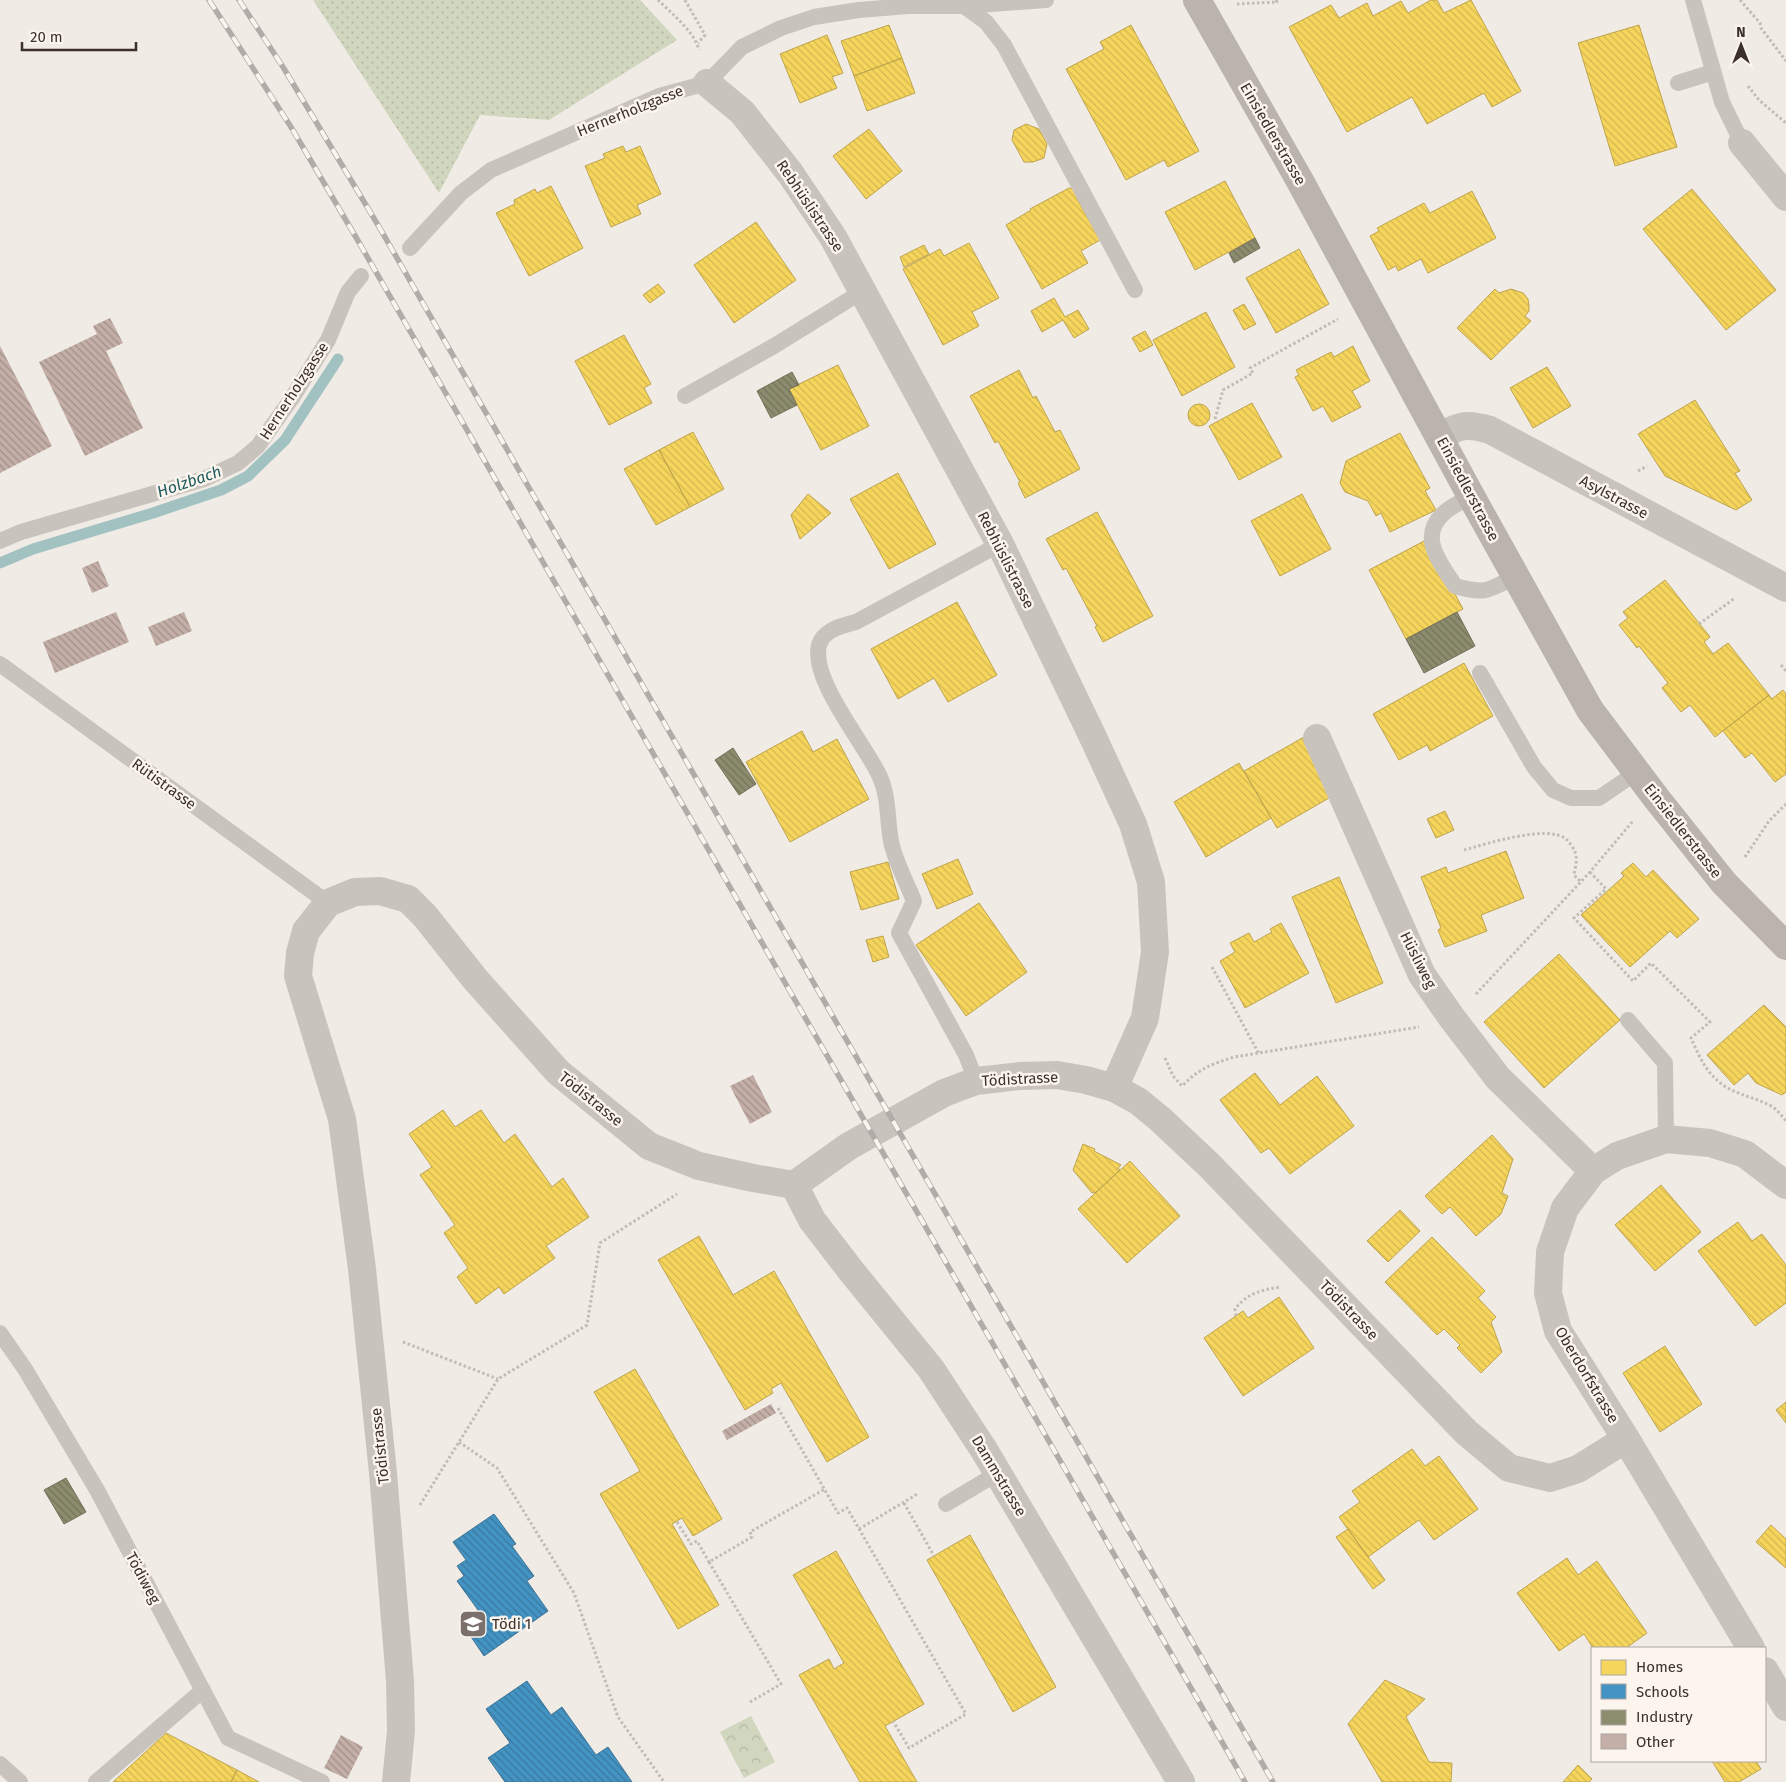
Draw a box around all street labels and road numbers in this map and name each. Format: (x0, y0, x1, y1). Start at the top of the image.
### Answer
street label: Einsiedlerstrasse (1236, 80, 1310, 188)
street label: Hernerholzgasse (574, 81, 686, 141)
street label: Rebhüslistrasse (773, 157, 847, 255)
street label: Hernerholzgasse (256, 339, 332, 443)
street label: Einsiedlerstrasse (1433, 434, 1503, 544)
street label: Asylstrasse (1577, 471, 1651, 523)
street label: Rebhüslistrasse (974, 508, 1038, 612)
street label: Rütistrasse (128, 755, 200, 813)
street label: Einsiedlerstrasse (1640, 780, 1726, 882)
street label: Hüsliweg (1396, 929, 1440, 992)
street label: Tödistrasse (556, 1068, 626, 1130)
street label: Tödistrasse (981, 1068, 1059, 1090)
street label: Tödistrasse (1316, 1276, 1382, 1344)
street label: Oberdorfstrasse (1551, 1324, 1623, 1426)
street label: Tödistrasse (367, 1407, 393, 1485)
street label: Dammstrasse (968, 1432, 1030, 1520)
street label: Tödiweg (122, 1549, 164, 1607)

